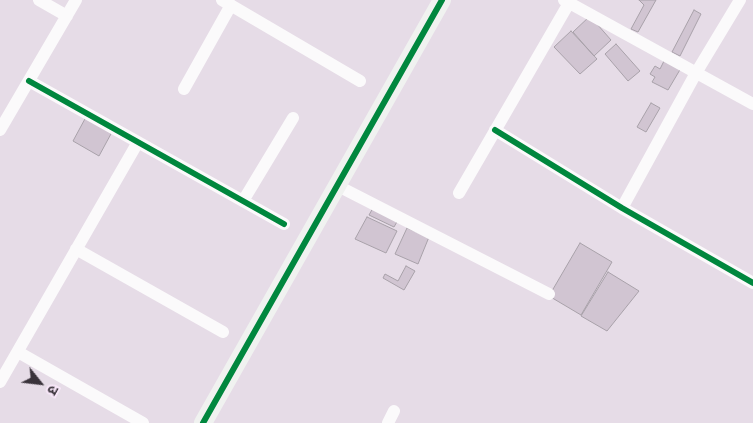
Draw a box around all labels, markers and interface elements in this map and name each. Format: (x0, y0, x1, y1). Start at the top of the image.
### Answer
north arrow (15, 358, 65, 408)
text: उ (43, 382, 63, 398)

